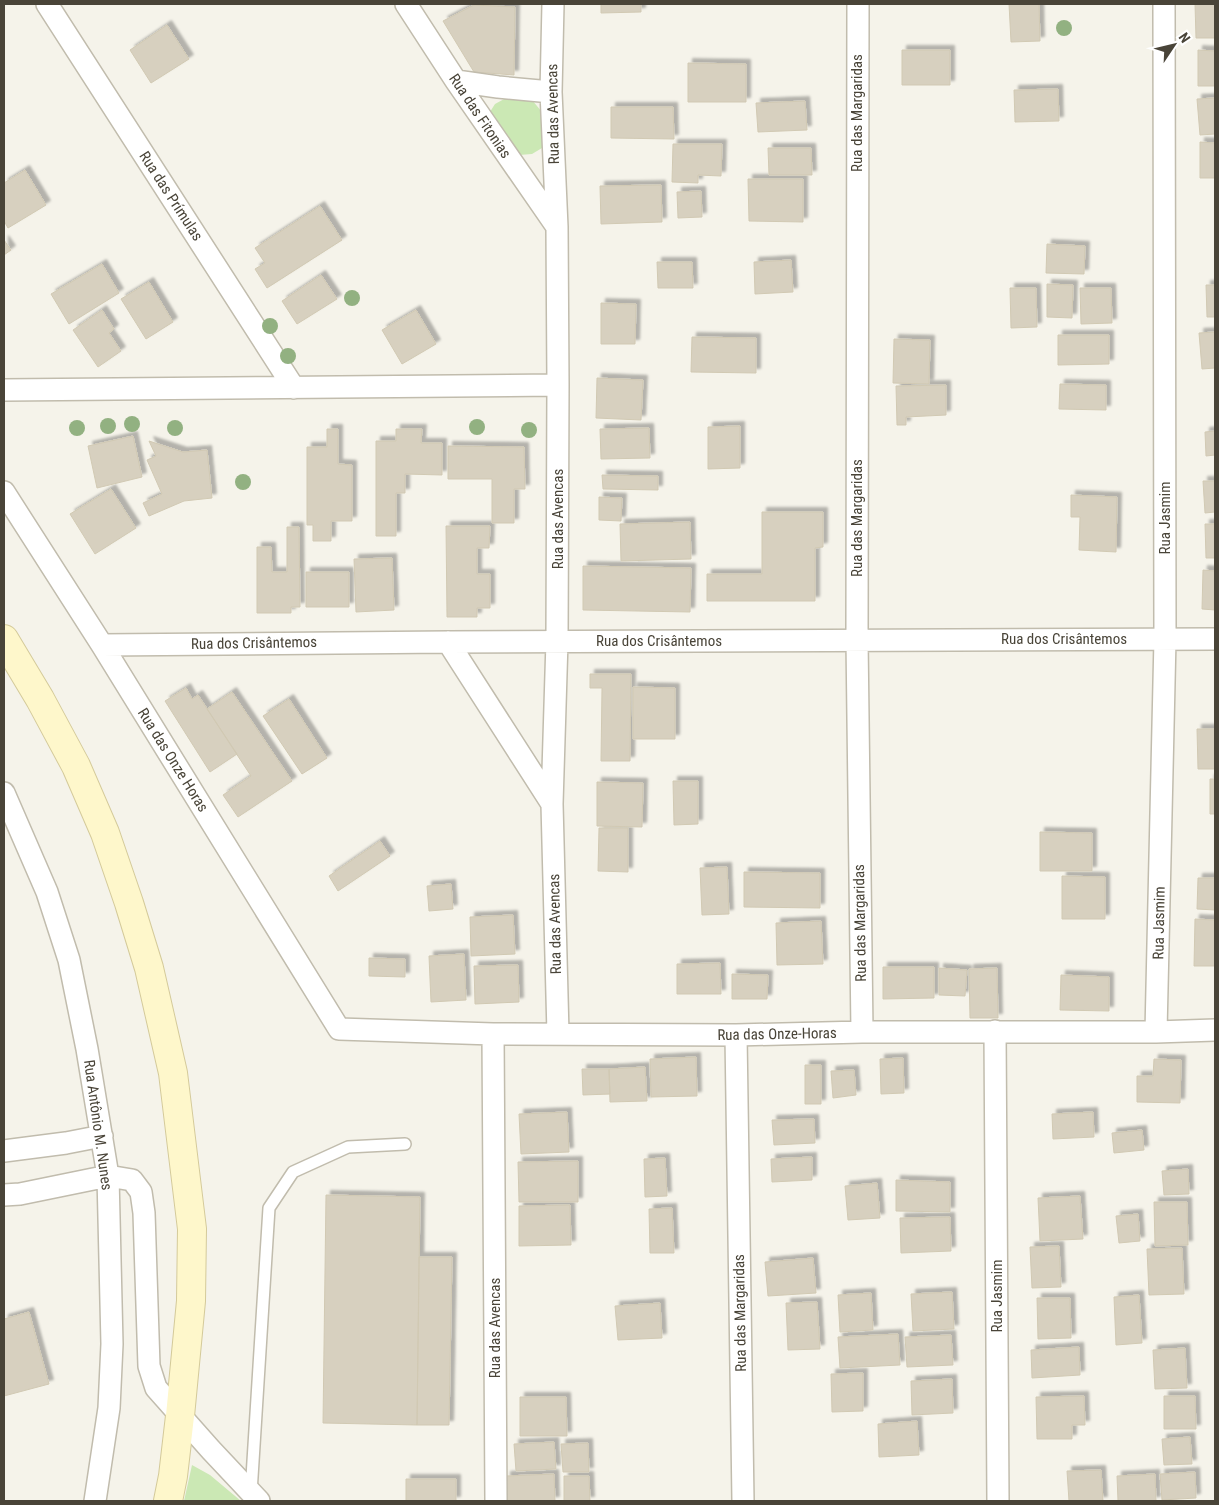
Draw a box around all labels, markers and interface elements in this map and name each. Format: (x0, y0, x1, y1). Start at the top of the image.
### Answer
north arrow (1149, 20, 1199, 70)
text: N (1176, 29, 1194, 46)
street label: Rua das Margaridas (848, 54, 866, 172)
street label: Rua das Avencas (543, 63, 563, 164)
street label: Rua das Fitonias (445, 70, 515, 162)
street label: Rua das Prímulas (135, 148, 207, 244)
street label: Rua das Margaridas (848, 459, 866, 577)
street label: Rua das Avencas (549, 469, 567, 569)
street label: Rua Jasmim (1156, 481, 1174, 555)
street label: Rua dos Crisântemos (1001, 630, 1127, 648)
street label: Rua dos Crisântemos (596, 632, 722, 650)
street label: Rua dos Crisântemos (191, 633, 317, 653)
street label: Rua das Onze Horas (134, 705, 212, 815)
street label: Rua das Margaridas (850, 864, 870, 982)
street label: Rua das Avencas (545, 873, 565, 974)
street label: Rua Jasmim (1149, 886, 1169, 960)
street label: Rua das Onze-Horas (717, 1024, 837, 1044)
street label: Rua Antônio M. Nunes (80, 1059, 116, 1192)
street label: Rua das Margaridas (730, 1254, 750, 1372)
street label: Rua Jasmim (988, 1259, 1006, 1333)
street label: Rua das Avencas (486, 1278, 504, 1378)

